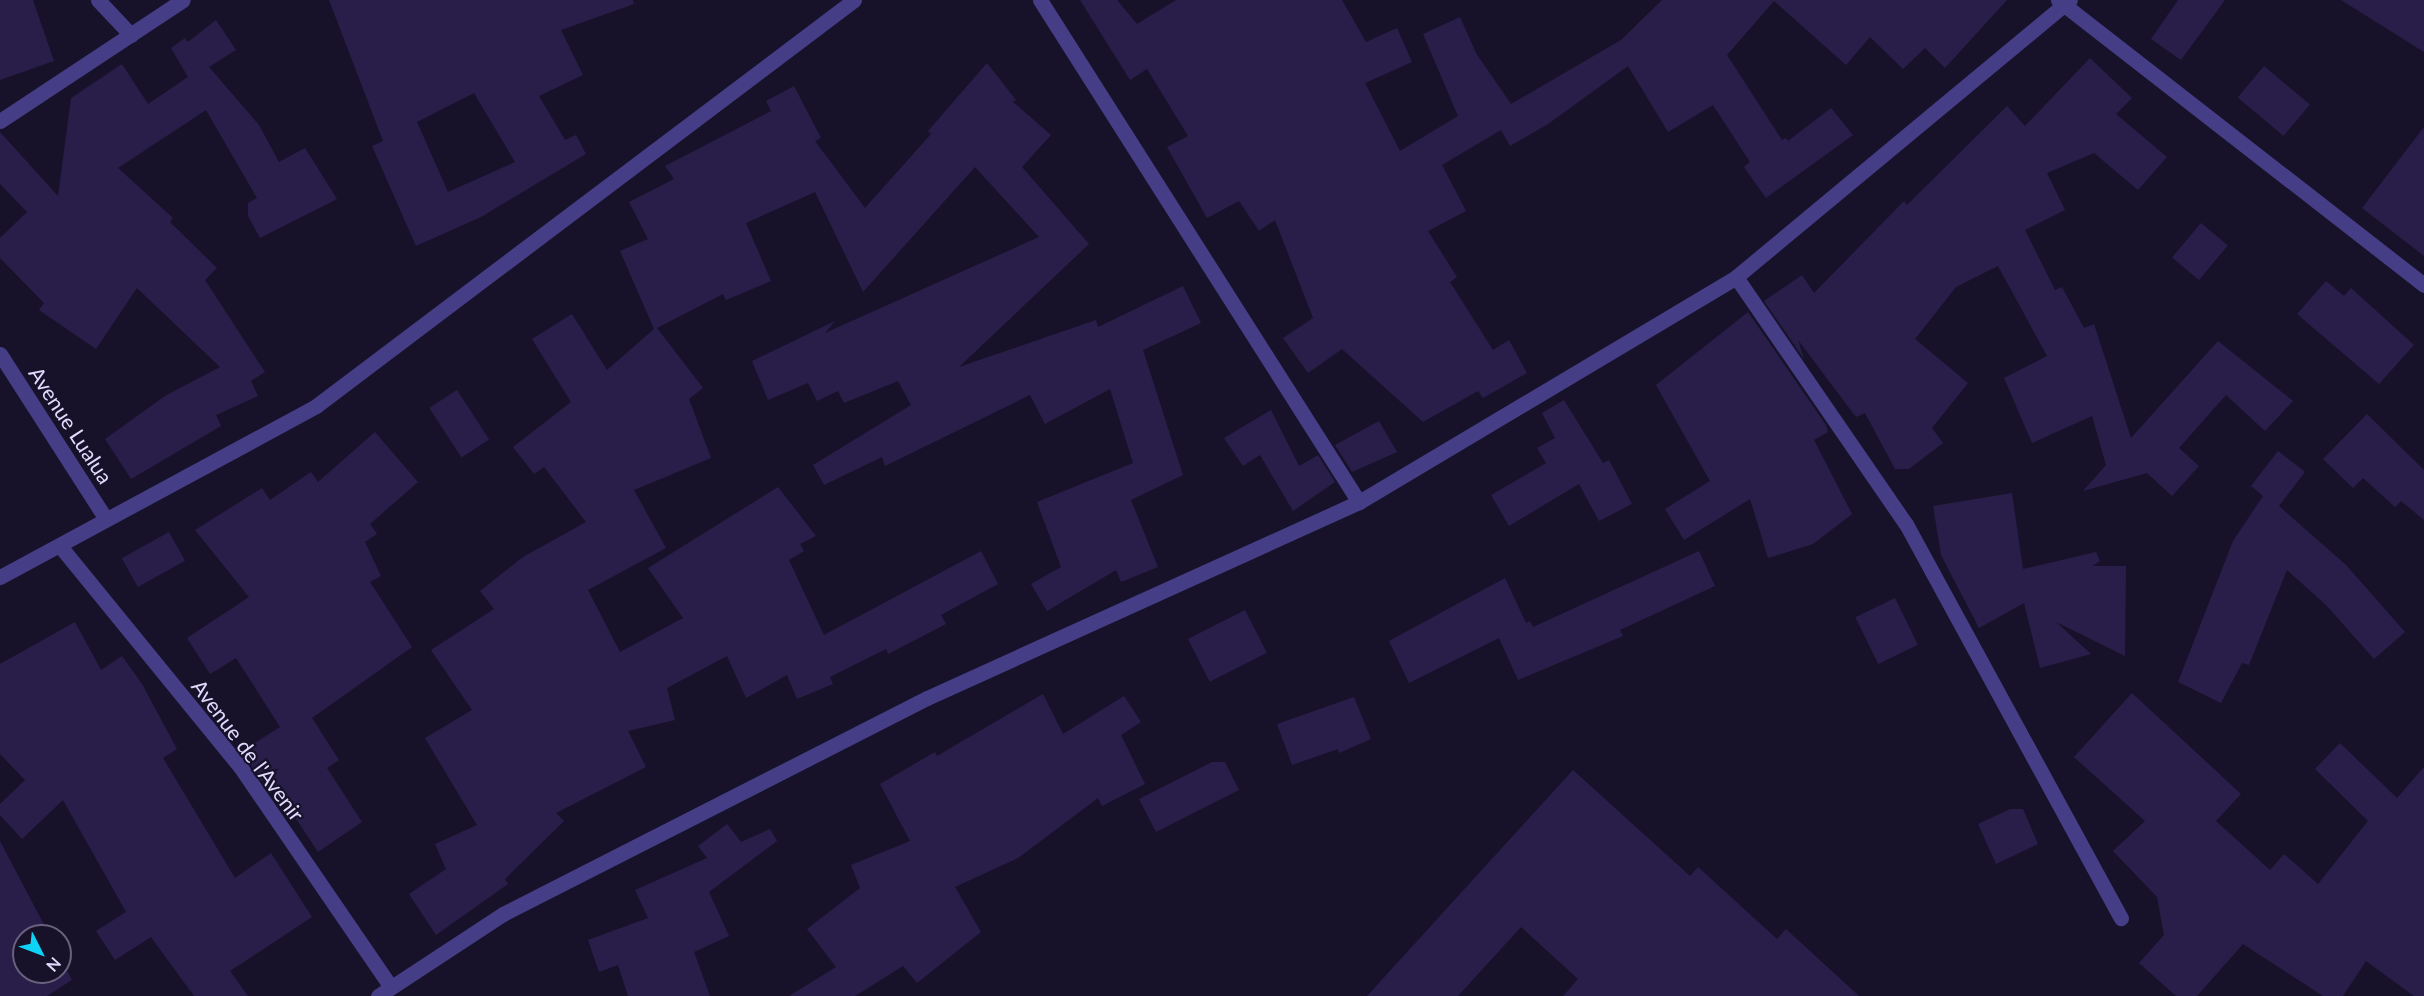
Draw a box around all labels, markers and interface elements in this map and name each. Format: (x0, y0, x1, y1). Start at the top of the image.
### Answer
street label: Avenue Lualua (24, 362, 118, 488)
street label: Avenue de l'Avenir (187, 674, 309, 826)
north arrow (12, 924, 72, 984)
text: N (43, 954, 65, 976)

